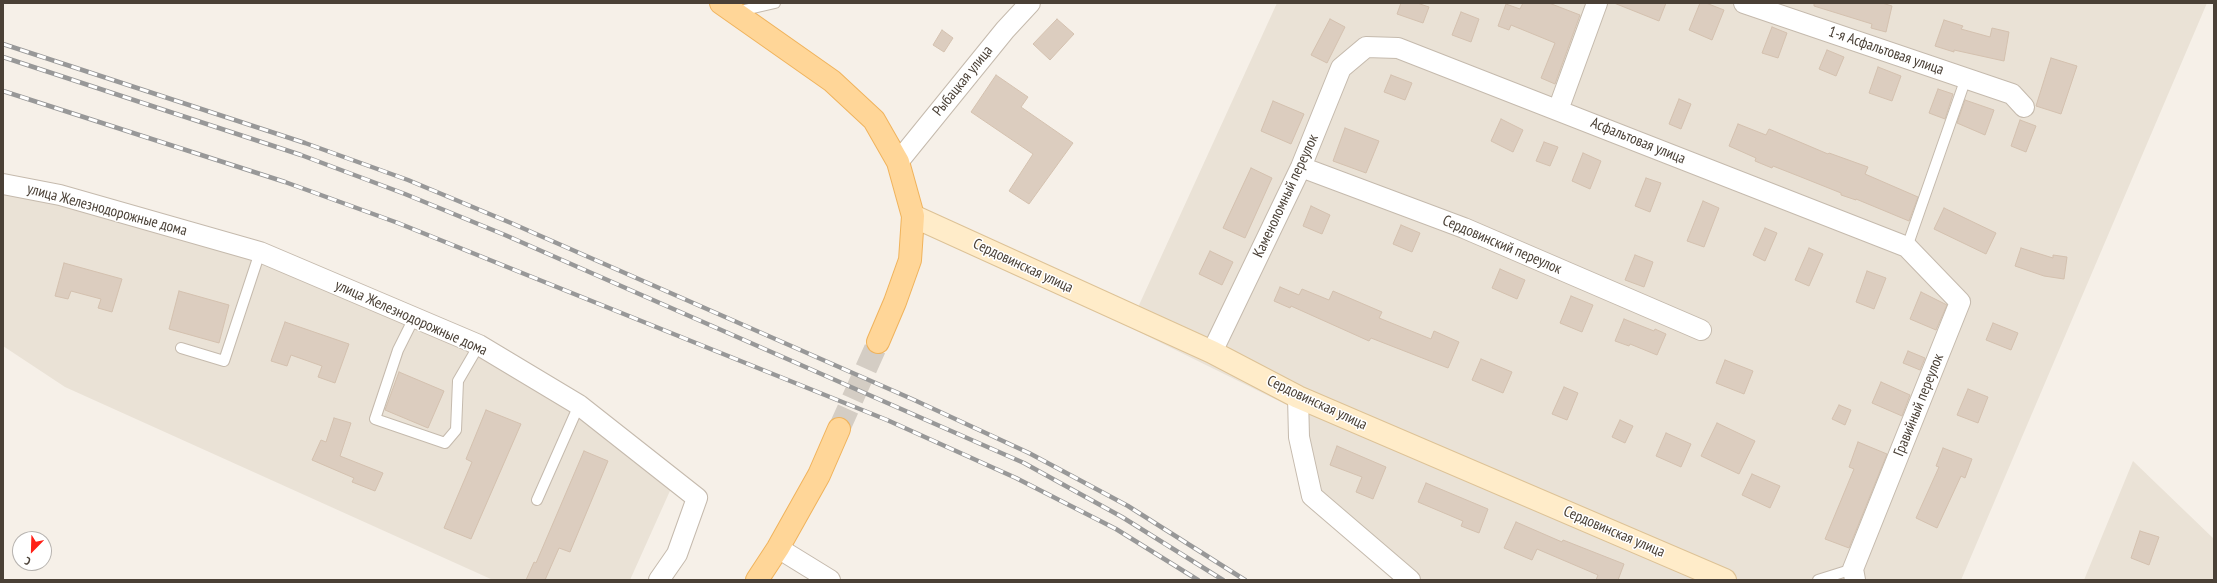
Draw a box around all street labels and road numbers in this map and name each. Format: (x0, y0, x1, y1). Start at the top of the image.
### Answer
street label: 1-я Асфальтовая улица (1826, 23, 1946, 79)
street label: Рыбацкая улица (929, 42, 997, 120)
street label: Асфальтовая улица (1588, 114, 1688, 168)
street label: Каменоломный переулок (1249, 131, 1323, 261)
street label: улица Железнодорожные дома (25, 180, 189, 240)
street label: Сердовинский переулок (1440, 212, 1564, 278)
street label: Сердовинская улица (970, 235, 1076, 297)
street label: улица Железнодорожные дома (332, 276, 490, 360)
street label: Гравийный переулок (1890, 351, 1948, 459)
street label: Сердовинская улица (1264, 372, 1370, 434)
street label: Сердовинская улица (1561, 503, 1667, 561)

